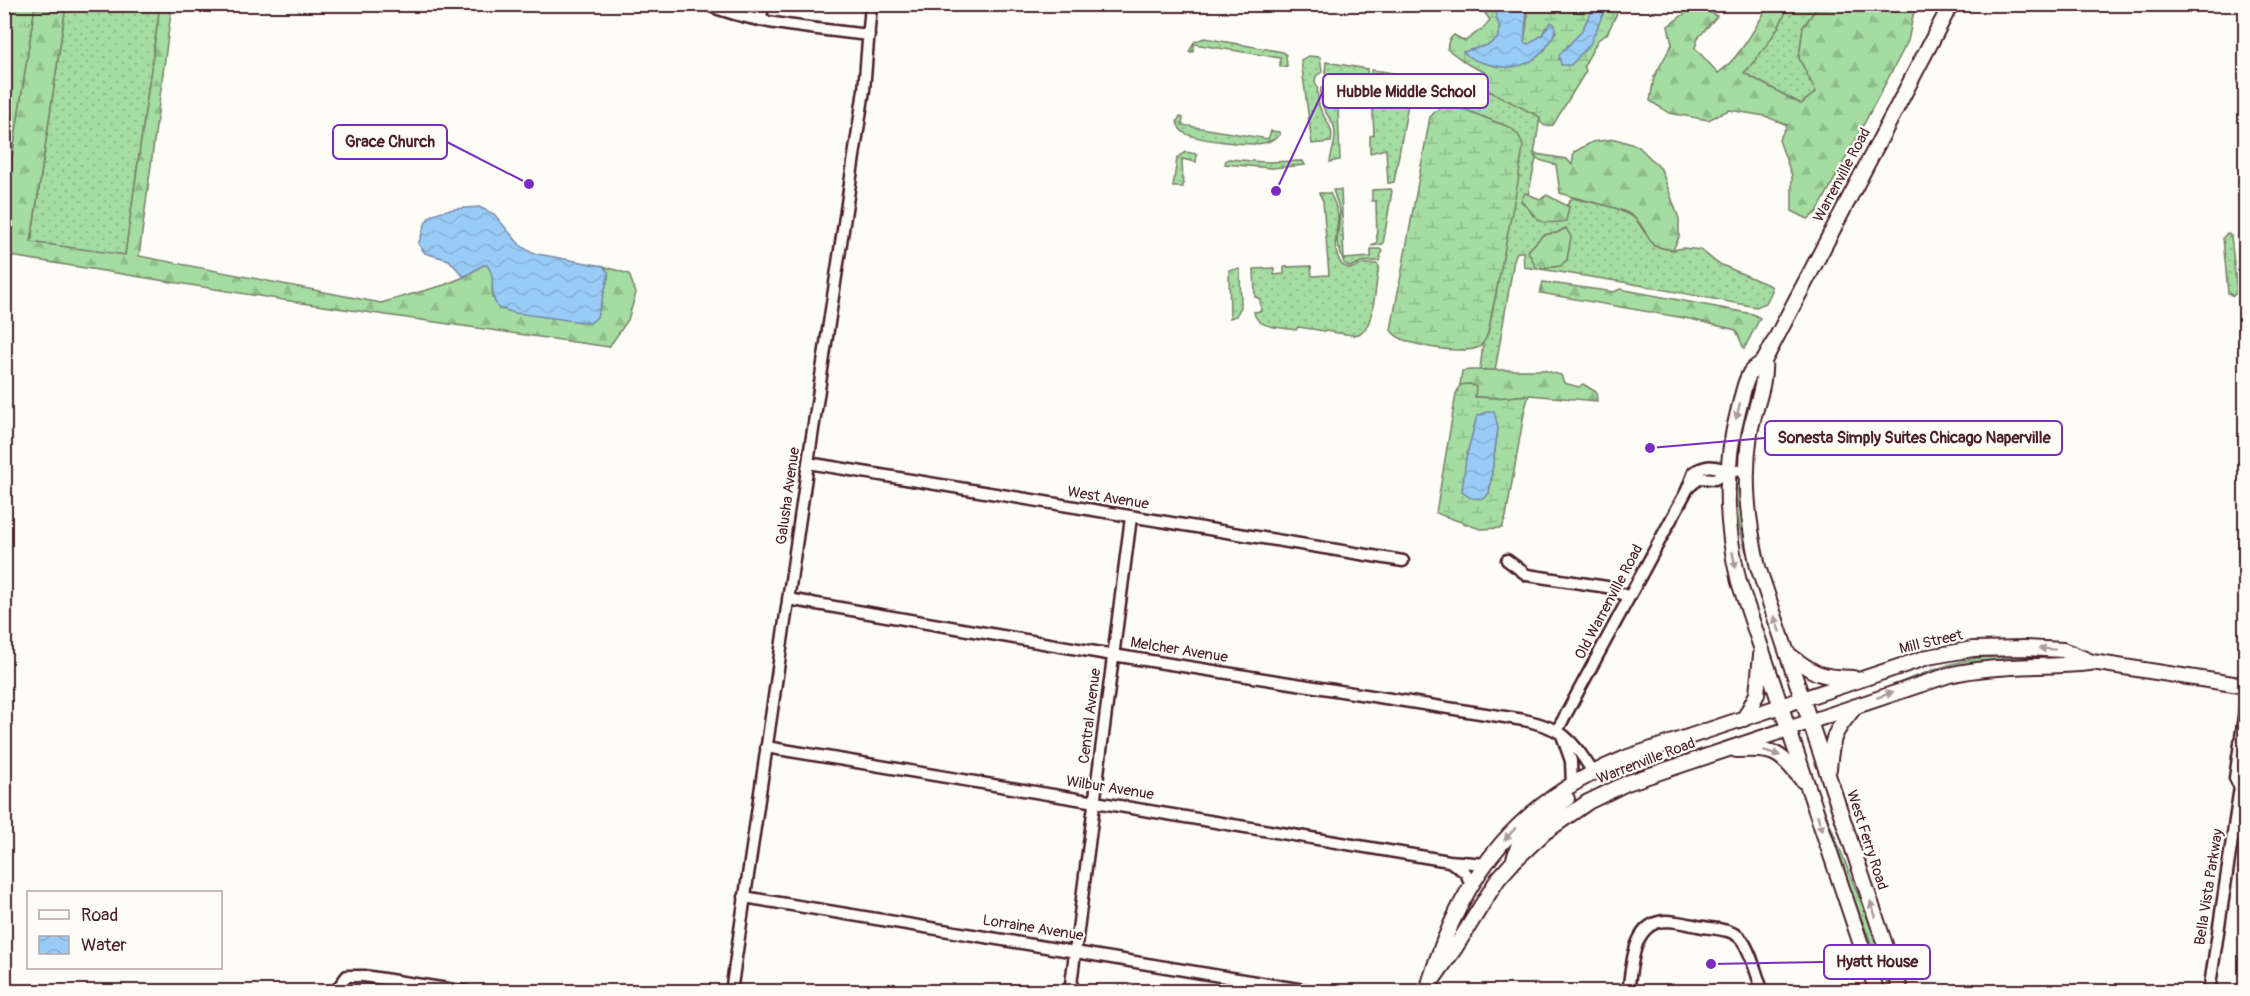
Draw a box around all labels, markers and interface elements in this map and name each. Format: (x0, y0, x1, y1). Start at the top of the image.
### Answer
callout: Hubble Middle School (1323, 74, 1488, 108)
text: Hubble Middle School (1336, 82, 1476, 102)
callout: Grace Church (333, 125, 447, 159)
street label: Warrenville Road (1809, 125, 1875, 225)
text: Grace Church (345, 132, 435, 152)
one-way arrow (1733, 402, 1742, 420)
callout: Sonesta Simply Suites Chicago Naperville (1765, 421, 2062, 455)
text: Sonesta Simply Suites Chicago Naperville (1777, 428, 2052, 448)
street label: Galusha Avenue (772, 446, 804, 546)
street label: West Avenue (1066, 482, 1151, 514)
street label: Old Warrenville Road (1571, 541, 1647, 663)
one-way arrow (1730, 550, 1739, 569)
one-way arrow (1772, 615, 1782, 633)
street label: Mill Street (1897, 625, 1966, 659)
street label: Melcher Avenue (1129, 633, 1230, 667)
one-way arrow (2037, 644, 2056, 654)
street label: Central Avenue (1075, 667, 1105, 765)
one-way arrow (1876, 690, 1894, 700)
street label: Warrenville Road (1594, 733, 1698, 789)
one-way arrow (1763, 749, 1781, 758)
street label: Wilbur Avenue (1065, 772, 1156, 804)
street label: West Ferry Road (1842, 788, 1892, 892)
one-way arrow (1816, 814, 1825, 832)
one-way arrow (1503, 827, 1517, 841)
street label: Bella Vista Parkway (2190, 827, 2228, 947)
legend (27, 891, 222, 969)
one-way arrow (1868, 900, 1878, 918)
text: Road (81, 904, 118, 927)
street label: Lorraine Avenue (981, 911, 1085, 945)
text: Water (81, 934, 127, 957)
callout: Hyatt House (1824, 945, 1930, 979)
text: Hyatt House (1836, 952, 1919, 972)

